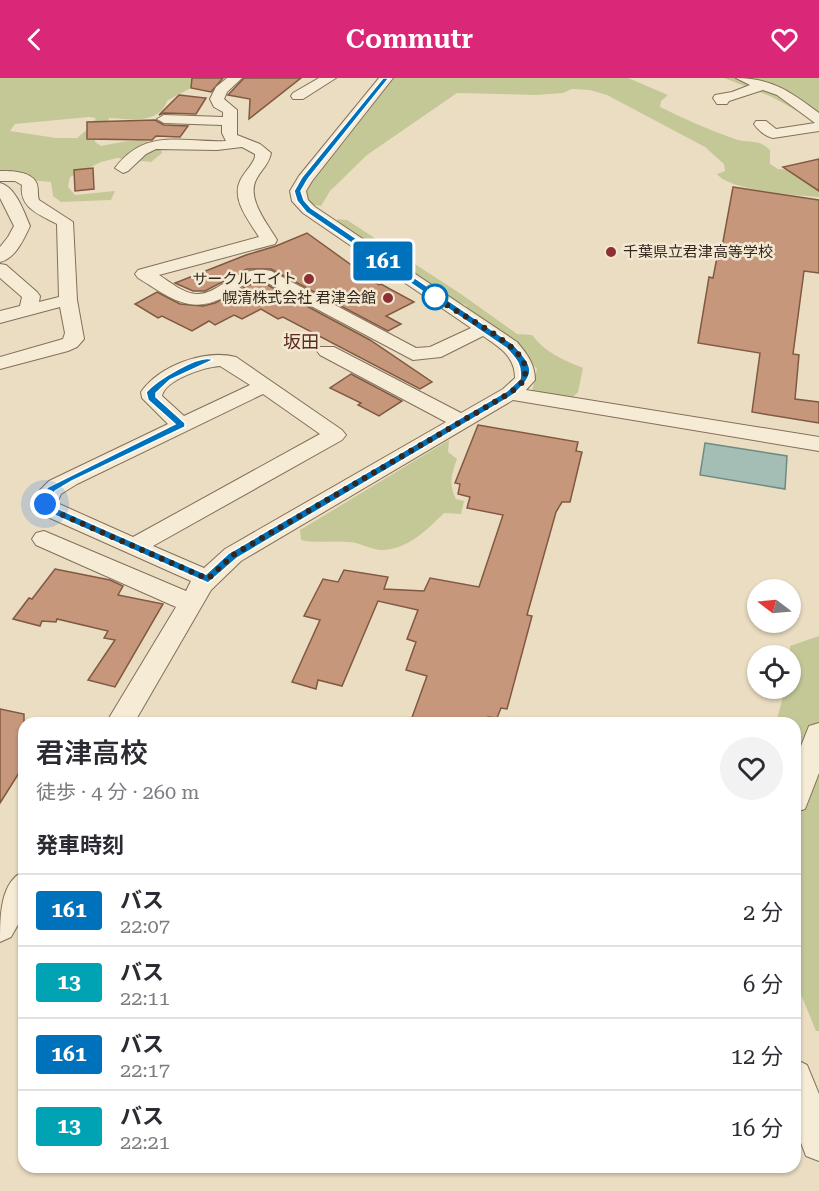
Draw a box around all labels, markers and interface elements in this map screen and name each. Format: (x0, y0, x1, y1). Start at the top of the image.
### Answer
icon: back (18, 23, 51, 56)
text: Commutr (346, 23, 473, 55)
icon: heart (768, 23, 801, 56)
line badge: 161 (348, 242, 418, 280)
place label: 千葉県立君津高等学校 (623, 243, 773, 261)
marker: 千葉県立君津高等学校 (604, 245, 618, 259)
text: 161 (365, 249, 401, 273)
place label: サークルエイト (192, 270, 297, 288)
marker: サークルエイト (302, 272, 316, 286)
unlabelled marker (422, 284, 448, 310)
place label: 幌清株式会社 君津会館 (222, 289, 376, 307)
marker: 幌清株式会社 君津会館 (381, 291, 395, 305)
district label: 坂田 (283, 331, 319, 352)
your location (30, 489, 60, 519)
north arrow (747, 579, 801, 633)
map controls (747, 579, 801, 699)
button: locate (747, 645, 801, 699)
text: 君津高校 (36, 737, 148, 770)
button: heart (720, 737, 783, 800)
text: 徒歩 · 4 分 · 260 m (36, 780, 200, 804)
text: 発車時刻 (36, 833, 124, 858)
text: バス (120, 888, 164, 913)
text: 161 (51, 898, 87, 922)
text: 2 分 (743, 900, 783, 925)
text: 22:07 (120, 914, 170, 938)
text: バス (120, 960, 164, 985)
text: 13 (57, 970, 81, 994)
text: 6 分 (743, 972, 783, 997)
text: 22:11 (120, 986, 170, 1010)
text: バス (120, 1032, 164, 1057)
text: 161 (51, 1042, 87, 1066)
text: 12 分 (731, 1044, 783, 1069)
text: 22:17 (120, 1058, 170, 1082)
text: バス (120, 1104, 164, 1129)
text: 13 (57, 1114, 81, 1138)
text: 16 分 (731, 1116, 783, 1141)
text: 22:21 (120, 1130, 170, 1154)

